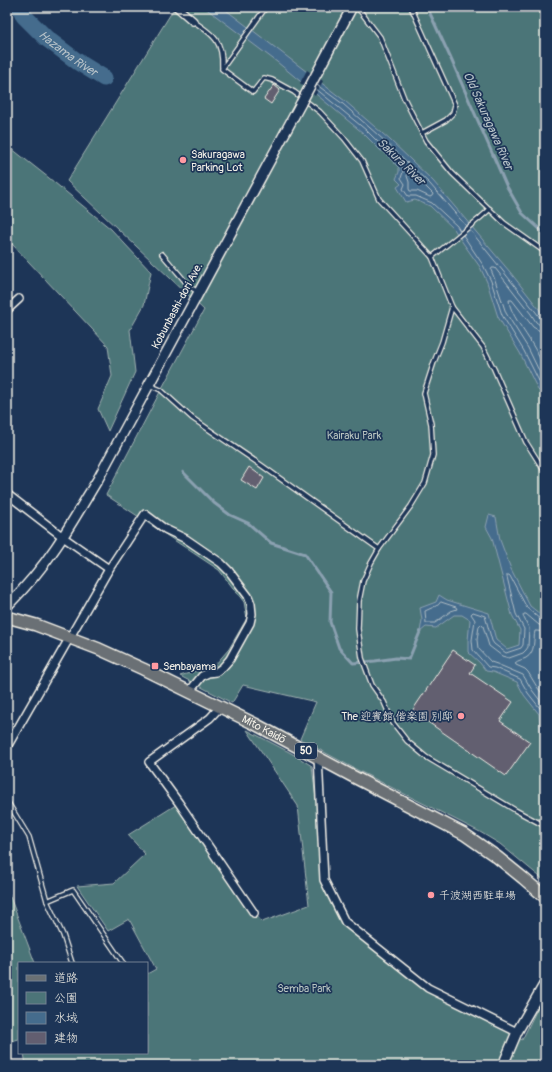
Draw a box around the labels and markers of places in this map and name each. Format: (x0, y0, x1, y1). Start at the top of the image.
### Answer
place label: Sakuragawa Parking Lot (191, 148, 245, 174)
marker: Sakuragawa Parking Lot (178, 155, 188, 165)
place label: Senbayama (163, 660, 216, 673)
marker: Senbayama (150, 661, 160, 671)
place label: The 迎賓館 偕楽園 別邸 (341, 710, 453, 723)
marker: The 迎賓館 偕楽園 別邸 (456, 711, 466, 721)
place label: 千波湖西駐車場 (439, 889, 516, 902)
marker: 千波湖西駐車場 (426, 890, 436, 900)

